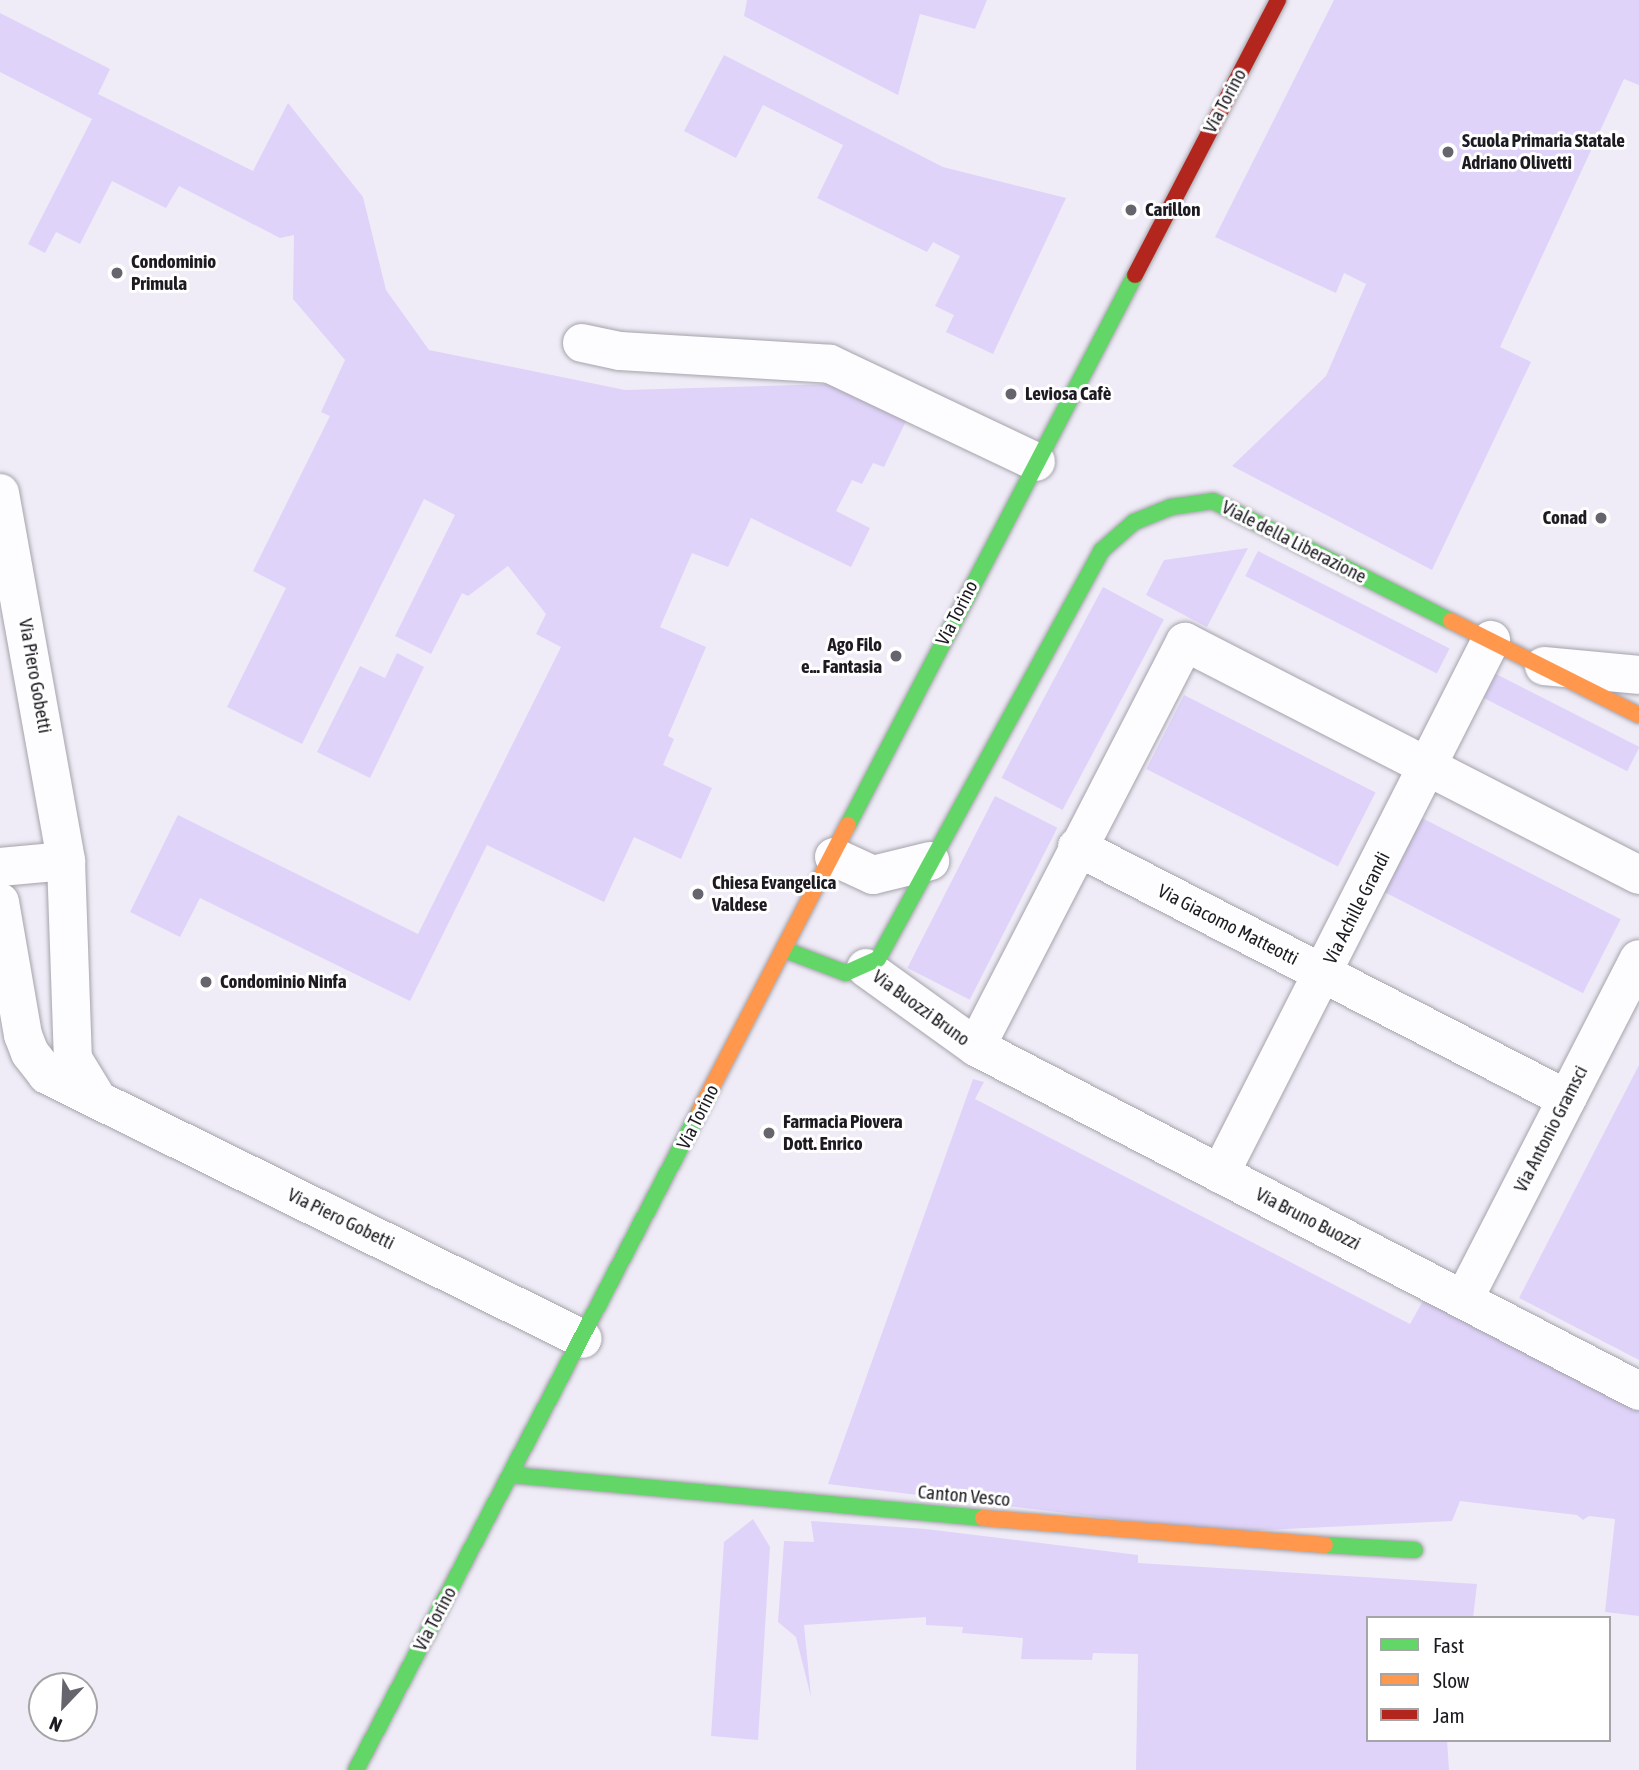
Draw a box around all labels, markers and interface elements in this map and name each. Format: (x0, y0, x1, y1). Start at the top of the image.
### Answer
street label: Via Torino (1199, 65, 1251, 137)
place label: Scuola Primaria Statale Adriano Olivetti (1462, 130, 1625, 174)
marker: Scuola Primaria Statale Adriano Olivetti (1440, 144, 1456, 160)
place label: Carillon (1145, 199, 1200, 221)
marker: Carillon (1123, 202, 1139, 218)
place label: Condominio Primula (131, 251, 216, 295)
marker: Condominio Primula (109, 265, 125, 281)
place label: Leviosa Cafè (1025, 383, 1111, 405)
marker: Leviosa Cafè (1003, 386, 1019, 402)
street label: Viale della Liberazione (1218, 496, 1370, 588)
place label: Conad (1542, 507, 1587, 529)
marker: Conad (1593, 510, 1609, 526)
street label: Via Torino (931, 577, 983, 649)
street label: Via Piero Gobetti (14, 617, 56, 735)
place label: Ago Filo e... Fantasia (801, 634, 882, 678)
marker: Ago Filo e... Fantasia (888, 648, 904, 664)
street label: Via Achille Grandi (1319, 848, 1395, 968)
place label: Chiesa Evangelica Valdese (712, 872, 836, 916)
street label: Via Giacomo Matteotti (1154, 880, 1302, 970)
marker: Chiesa Evangelica Valdese (690, 886, 706, 902)
street label: Via Buozzi Bruno (868, 965, 974, 1051)
place label: Condominio Ninfa (220, 971, 347, 993)
marker: Condominio Ninfa (198, 974, 214, 990)
street label: Via Antonio Gramsci (1509, 1062, 1593, 1196)
street label: Via Torino (672, 1081, 724, 1153)
place label: Farmacia Piovera Dott. Enrico (783, 1111, 903, 1155)
marker: Farmacia Piovera Dott. Enrico (761, 1125, 777, 1141)
street label: Via Piero Gobetti (284, 1183, 398, 1255)
street label: Via Bruno Buozzi (1252, 1183, 1364, 1255)
street label: Canton Vesco (917, 1481, 1011, 1511)
street label: Via Torino (409, 1583, 461, 1655)
legend (1366, 1616, 1611, 1742)
text: Fast (1433, 1633, 1464, 1657)
text: Slow (1433, 1668, 1469, 1692)
north arrow (28, 1672, 98, 1742)
text: Jam (1433, 1703, 1465, 1727)
text: N (46, 1712, 65, 1737)

